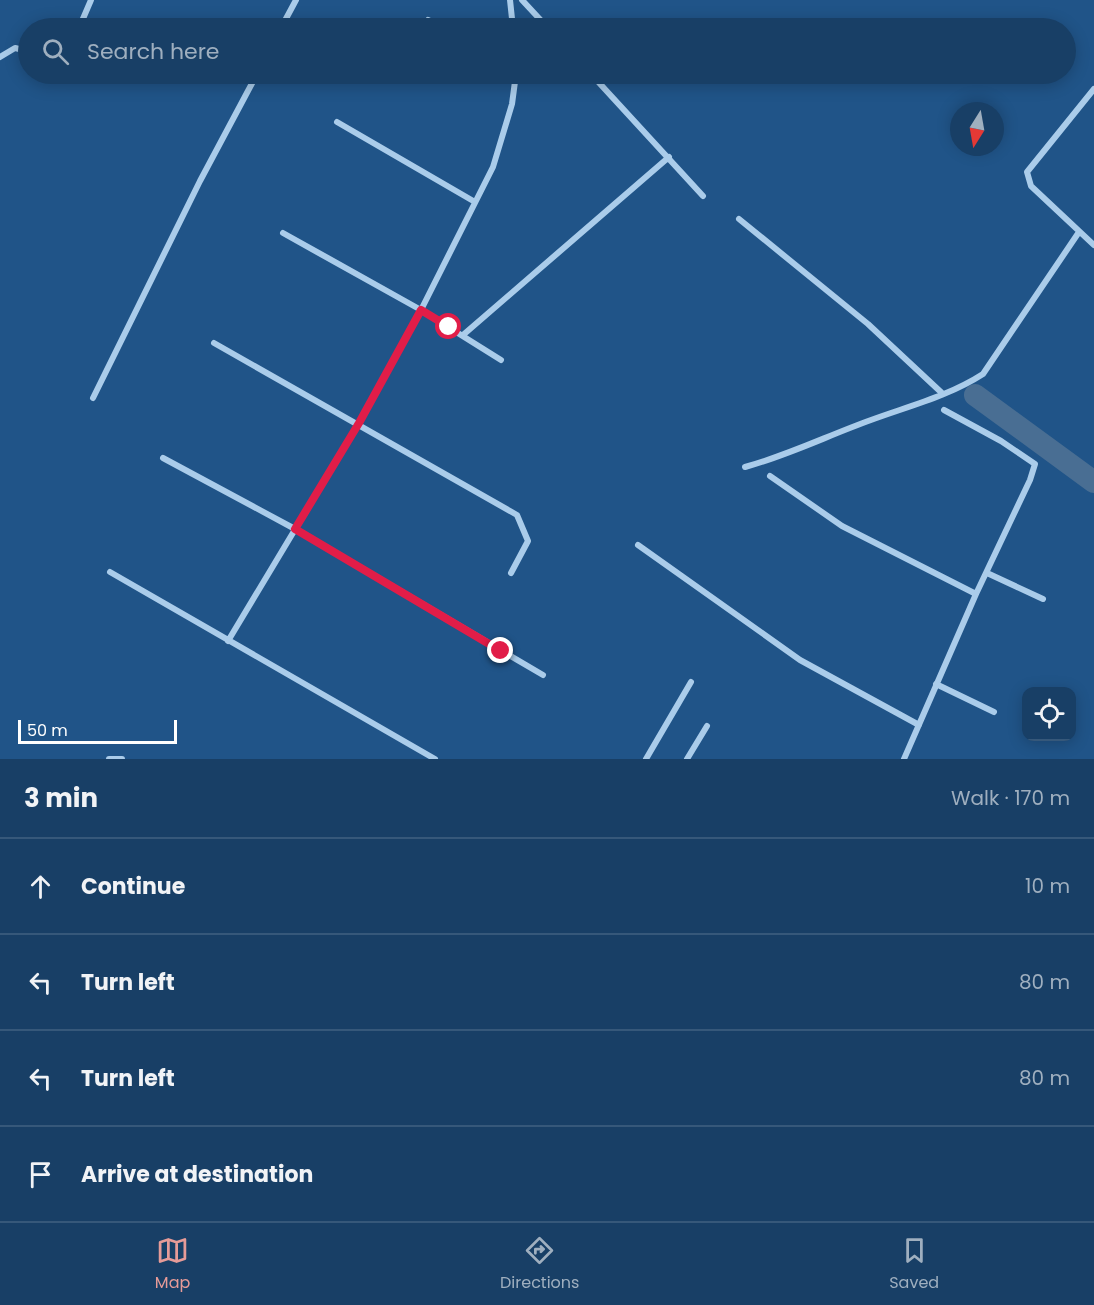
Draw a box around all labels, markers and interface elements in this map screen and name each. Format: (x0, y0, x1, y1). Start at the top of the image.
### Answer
search box (18, 18, 1076, 84)
icon: search (39, 35, 72, 68)
text: Search here (87, 36, 220, 67)
north arrow (950, 102, 1004, 156)
route start (435, 313, 461, 339)
route end (487, 637, 513, 663)
map controls (1022, 687, 1076, 741)
button: locate (1022, 687, 1076, 741)
scale bar (18, 717, 177, 744)
text: 50 m (27, 719, 68, 742)
text: 3 min (24, 780, 98, 816)
text: Walk · 170 m (951, 784, 1070, 812)
icon: ahead (24, 870, 57, 903)
text: Continue (81, 871, 185, 902)
text: 10 m (1025, 872, 1070, 900)
icon: left (24, 966, 57, 999)
text: Turn left (81, 967, 175, 998)
text: 80 m (1019, 968, 1070, 996)
icon: left (24, 1062, 57, 1095)
text: Turn left (81, 1063, 175, 1094)
text: 80 m (1019, 1064, 1070, 1092)
icon: arrive (24, 1158, 57, 1191)
text: Arrive at destination (81, 1159, 313, 1190)
tab: Map (155, 1234, 190, 1295)
tab: Directions (500, 1234, 579, 1295)
tab: Saved (889, 1234, 939, 1295)

